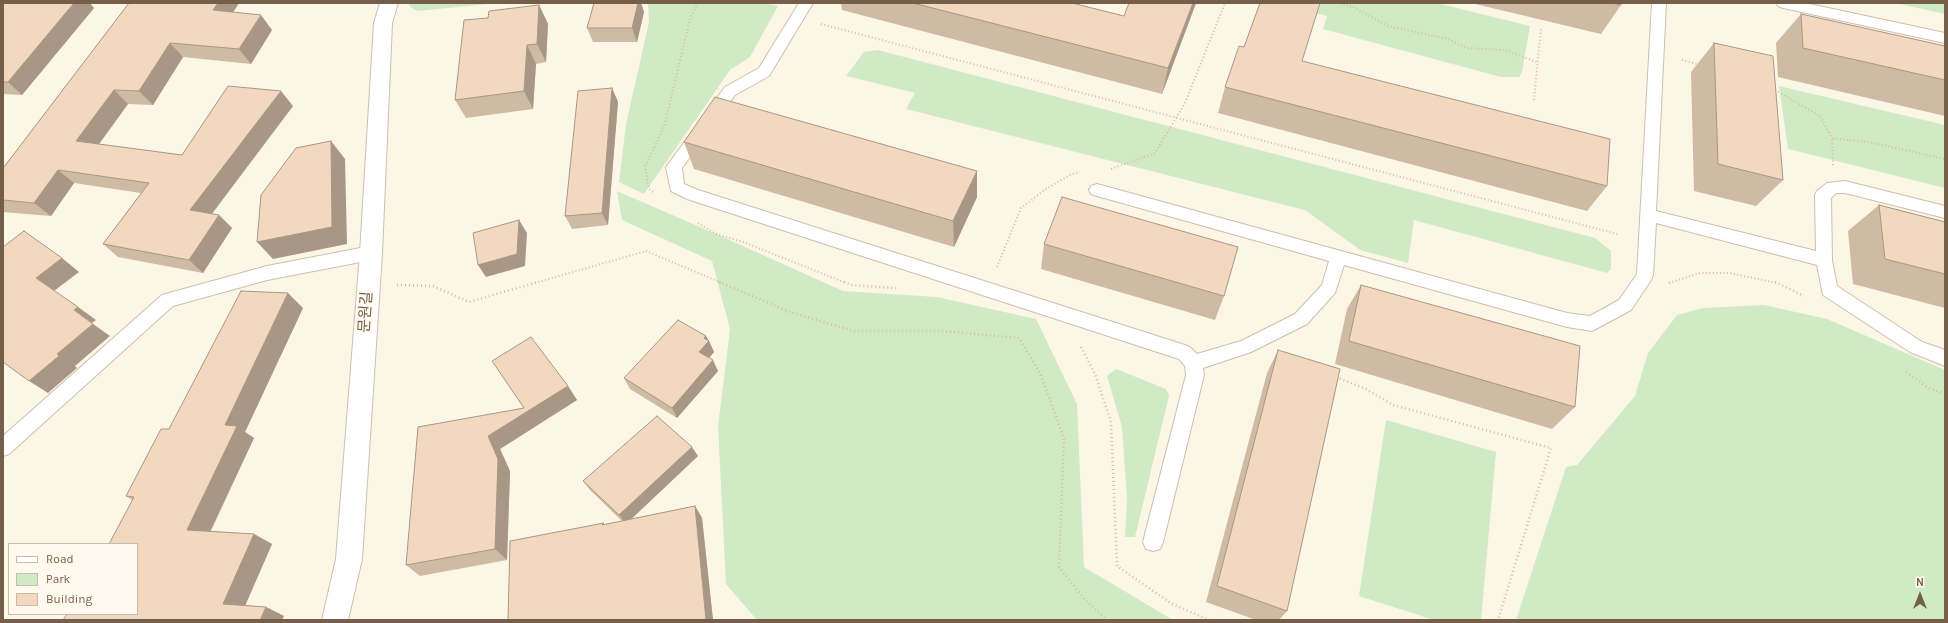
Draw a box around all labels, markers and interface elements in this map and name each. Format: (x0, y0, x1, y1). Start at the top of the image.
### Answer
street label: 문원길 (356, 291, 376, 333)
legend (8, 543, 138, 615)
text: Road (46, 552, 74, 566)
text: Park (46, 572, 70, 586)
north arrow (1900, 575, 1940, 615)
text: N (1916, 576, 1924, 589)
text: Building (46, 592, 92, 606)

